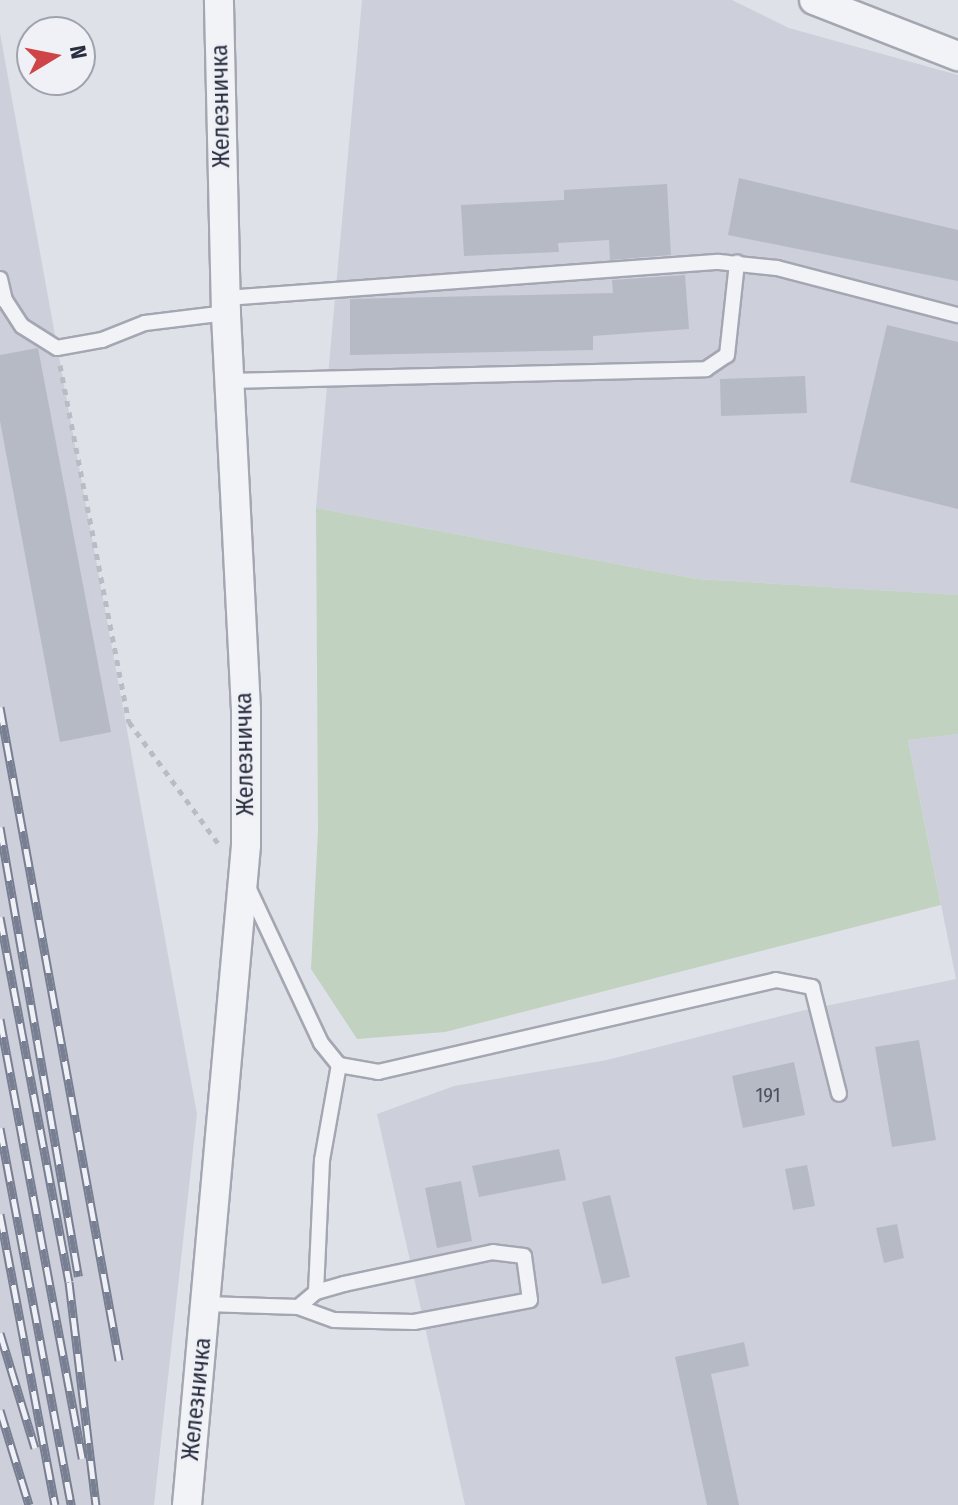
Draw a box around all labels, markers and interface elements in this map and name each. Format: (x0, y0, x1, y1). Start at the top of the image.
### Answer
north arrow (16, 16, 96, 96)
text: N (64, 43, 93, 61)
street label: Железничка (206, 44, 236, 168)
street label: Железничка (230, 692, 260, 816)
house number: 191 (756, 1083, 780, 1107)
street label: Железничка (176, 1336, 218, 1462)

